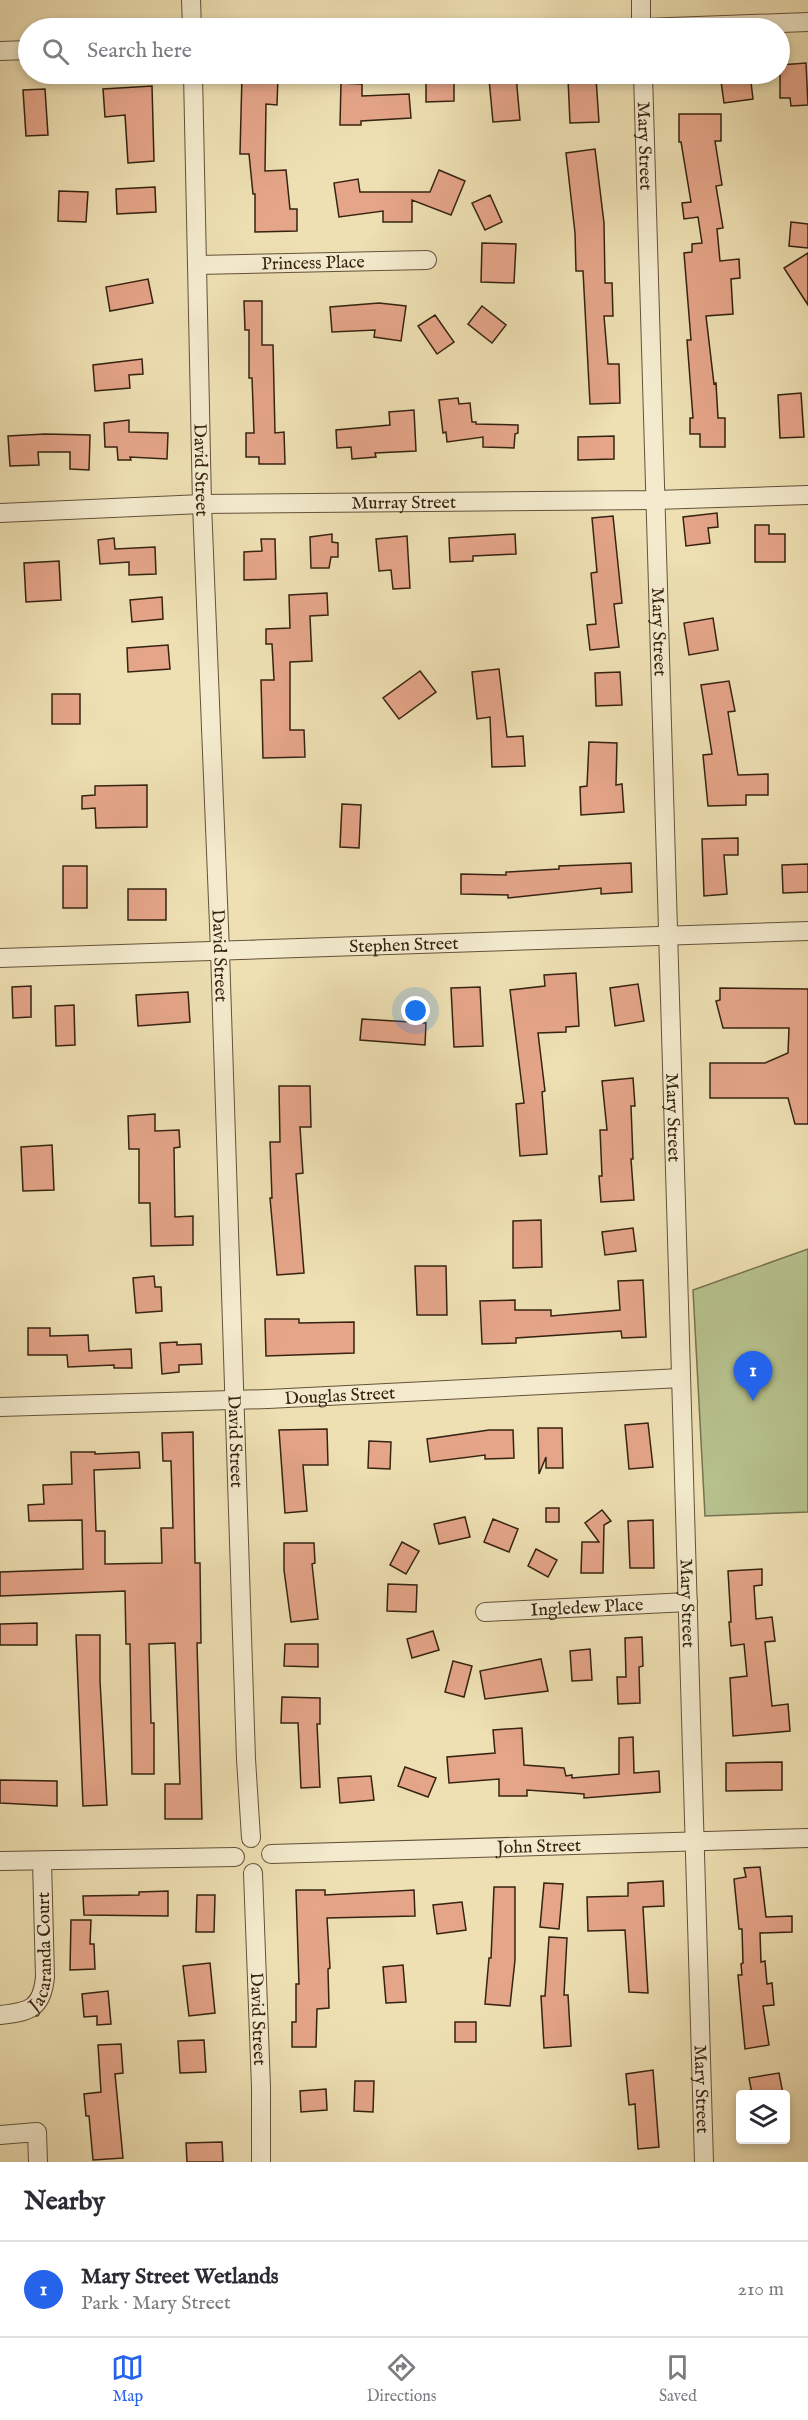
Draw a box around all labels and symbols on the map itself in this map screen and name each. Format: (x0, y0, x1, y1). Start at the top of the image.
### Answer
street label: Mary Street (631, 101, 656, 191)
street label: Princess Place (261, 251, 365, 277)
street label: David Street (187, 423, 212, 517)
street label: Murray Street (351, 492, 456, 516)
street label: Mary Street (645, 587, 671, 677)
street label: David Street (205, 909, 232, 1002)
street label: Stephen Street (349, 933, 459, 959)
your location (401, 996, 430, 1025)
street label: Mary Street (659, 1073, 685, 1162)
pin: 1 (734, 1352, 772, 1401)
street label: Douglas Street (284, 1383, 396, 1411)
street label: David Street (221, 1394, 247, 1488)
street label: Mary Street (673, 1559, 699, 1648)
street label: Ingledew Place (530, 1594, 644, 1623)
street label: John Street (494, 1835, 581, 1860)
street label: Jacaranda Court (23, 1892, 58, 2019)
street label: David Street (244, 1972, 270, 2066)
street label: Mary Street (688, 2044, 713, 2134)

